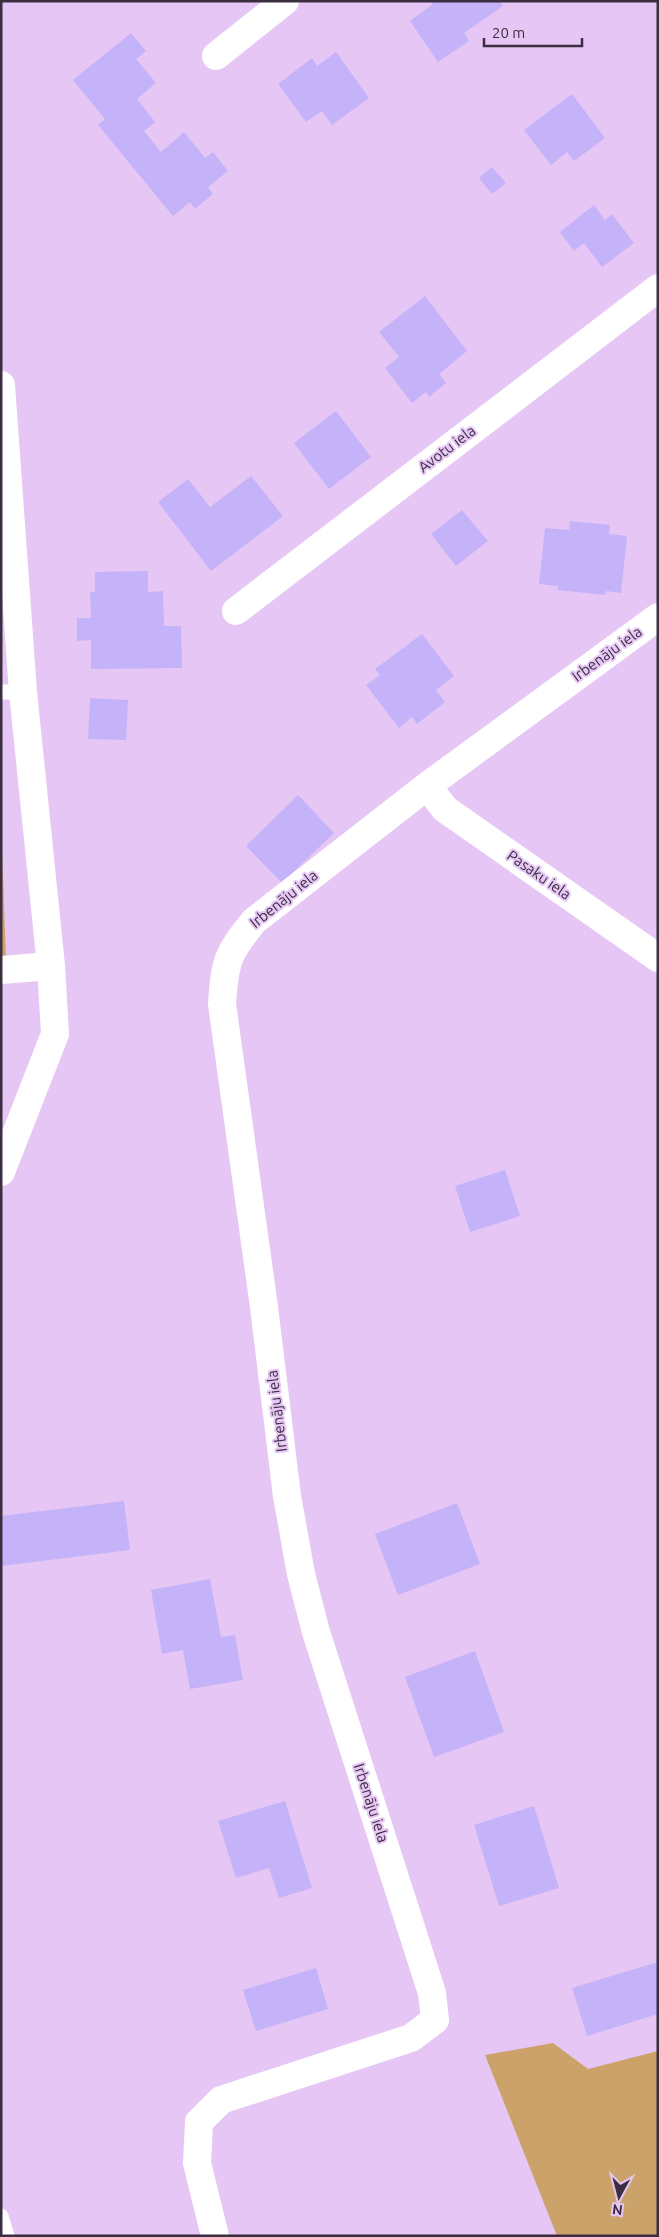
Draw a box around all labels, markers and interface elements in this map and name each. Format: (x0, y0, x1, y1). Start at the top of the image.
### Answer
scale bar (484, 15, 582, 47)
text: 20 m (492, 24, 525, 41)
street label: Avotu iela (415, 422, 479, 476)
street label: Irbenāju iela (568, 623, 645, 685)
street label: Pasaku iela (504, 846, 574, 903)
street label: Irbenāju iela (246, 866, 321, 931)
street label: Irbenāju iela (263, 1369, 290, 1453)
street label: Irbenāju iela (351, 1761, 392, 1845)
north arrow (594, 2172, 644, 2222)
text: N (611, 2201, 624, 2218)

